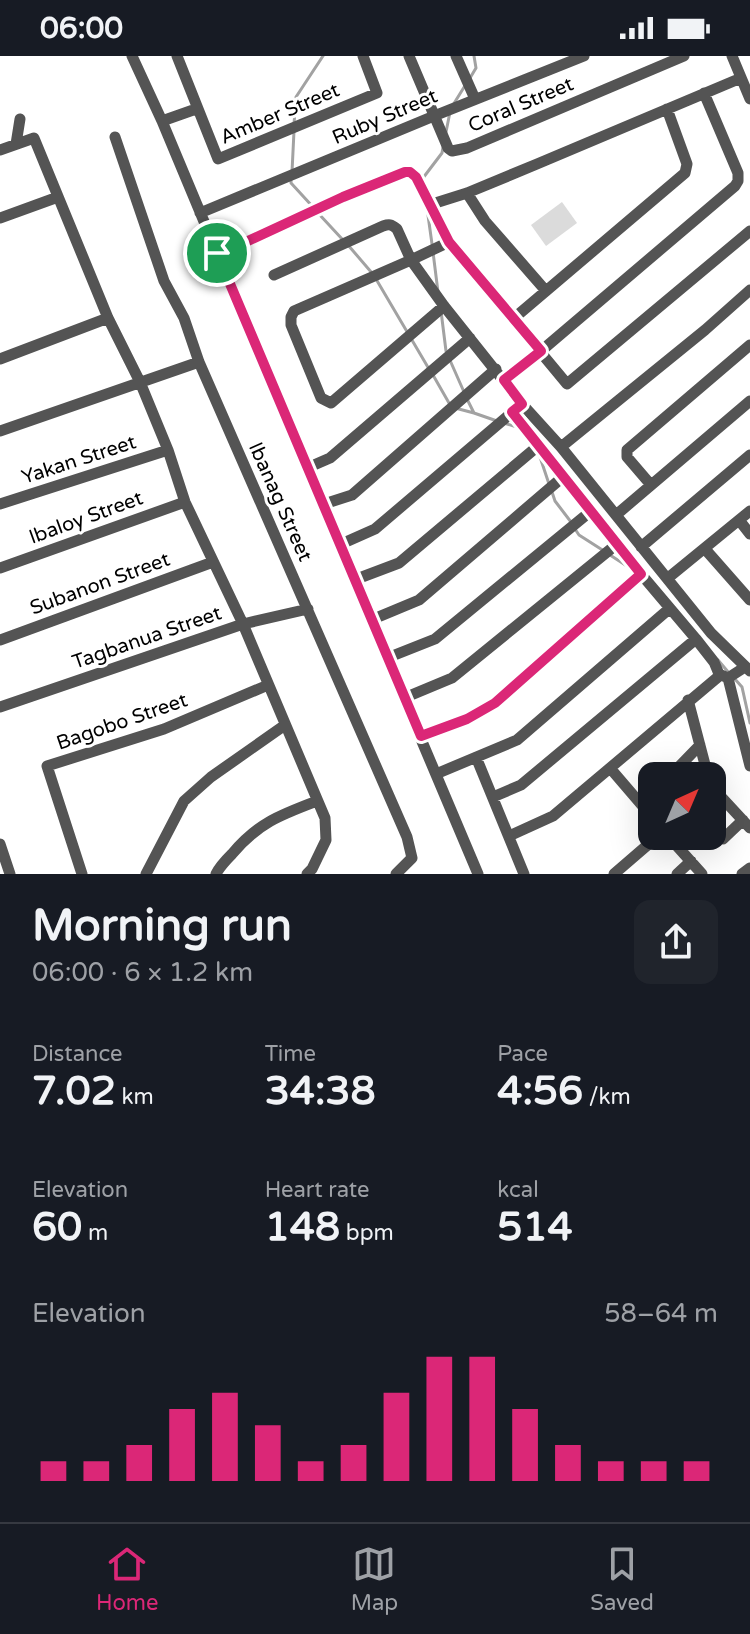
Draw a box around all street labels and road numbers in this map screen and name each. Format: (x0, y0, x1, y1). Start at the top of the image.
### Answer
street label: Coral Street (465, 72, 578, 138)
street label: Amber Street (217, 78, 344, 150)
street label: Ruby Street (329, 84, 442, 150)
street label: Yakan Street (19, 430, 140, 490)
street label: Ibanag Street (243, 439, 317, 566)
street label: Ibaloy Street (26, 486, 147, 550)
street label: Subanon Street (27, 547, 174, 620)
street label: Tagbanua Street (69, 601, 225, 675)
street label: Bagobo Street (53, 688, 191, 756)

